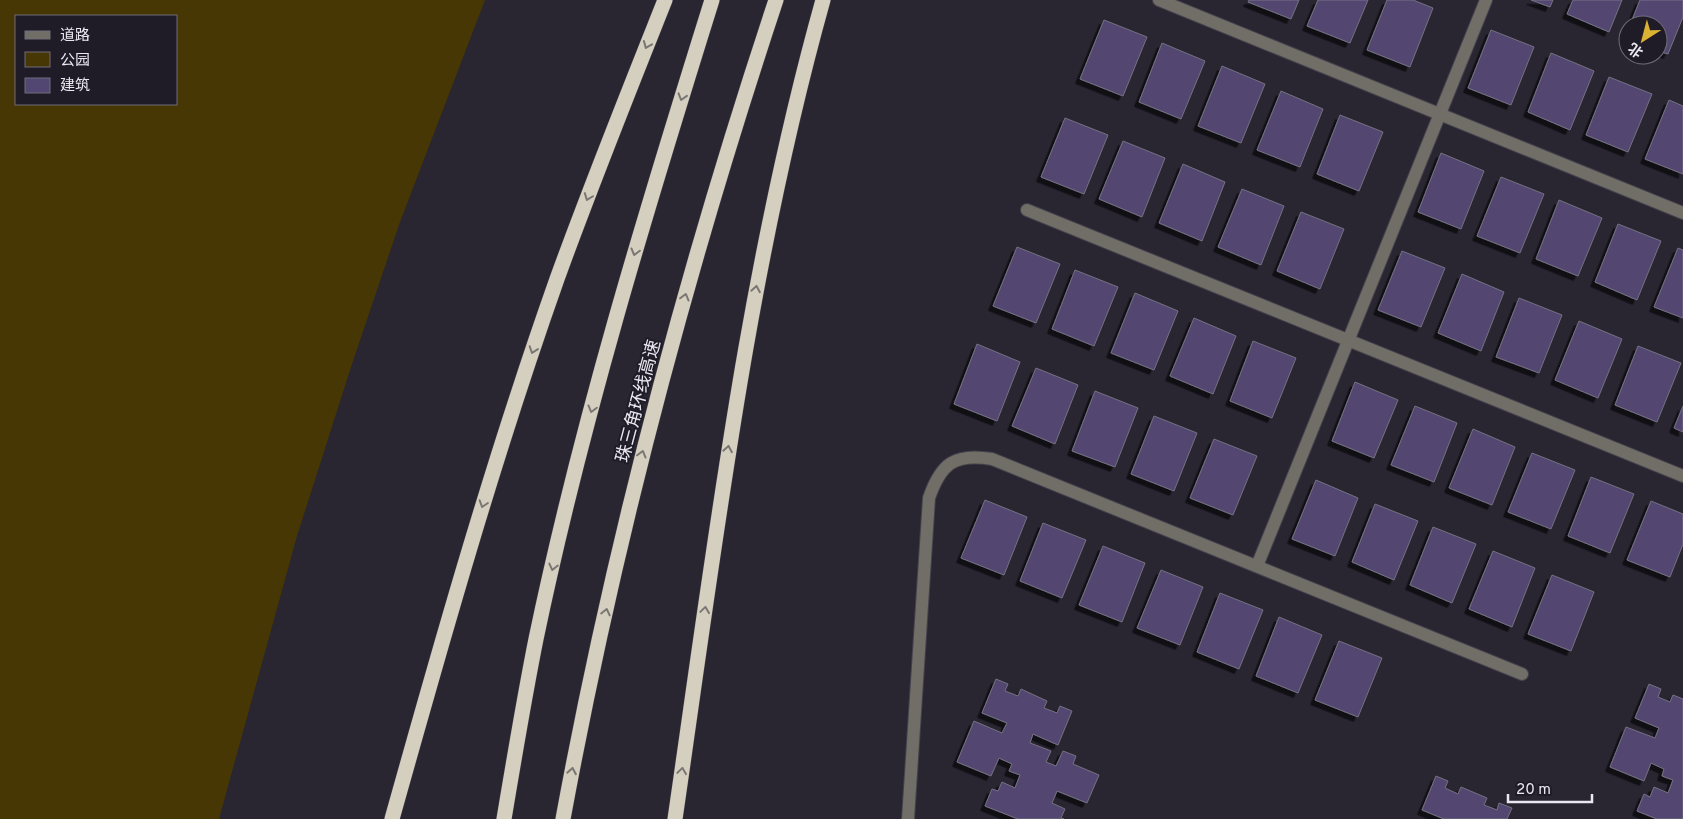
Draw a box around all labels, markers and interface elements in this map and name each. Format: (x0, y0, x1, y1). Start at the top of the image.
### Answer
legend (15, 15, 178, 105)
north arrow (1618, 15, 1668, 65)
text: 道路 (60, 27, 90, 46)
text: 北 (1626, 38, 1647, 60)
one-way arrow (643, 40, 653, 49)
text: 公园 (60, 52, 90, 71)
text: 建筑 (60, 77, 90, 96)
one-way arrow (677, 92, 687, 100)
one-way arrow (584, 192, 595, 201)
one-way arrow (630, 248, 641, 257)
one-way arrow (751, 285, 761, 293)
one-way arrow (679, 293, 690, 301)
street label: 珠三角环线高速 (612, 338, 667, 465)
one-way arrow (529, 345, 539, 353)
one-way arrow (587, 404, 597, 413)
one-way arrow (723, 445, 733, 453)
one-way arrow (637, 450, 647, 458)
one-way arrow (479, 500, 489, 508)
one-way arrow (548, 562, 559, 571)
one-way arrow (699, 605, 709, 614)
one-way arrow (600, 608, 611, 617)
one-way arrow (676, 766, 687, 774)
one-way arrow (566, 767, 576, 775)
scale bar (1508, 772, 1592, 804)
text: 20 m (1516, 781, 1551, 800)

